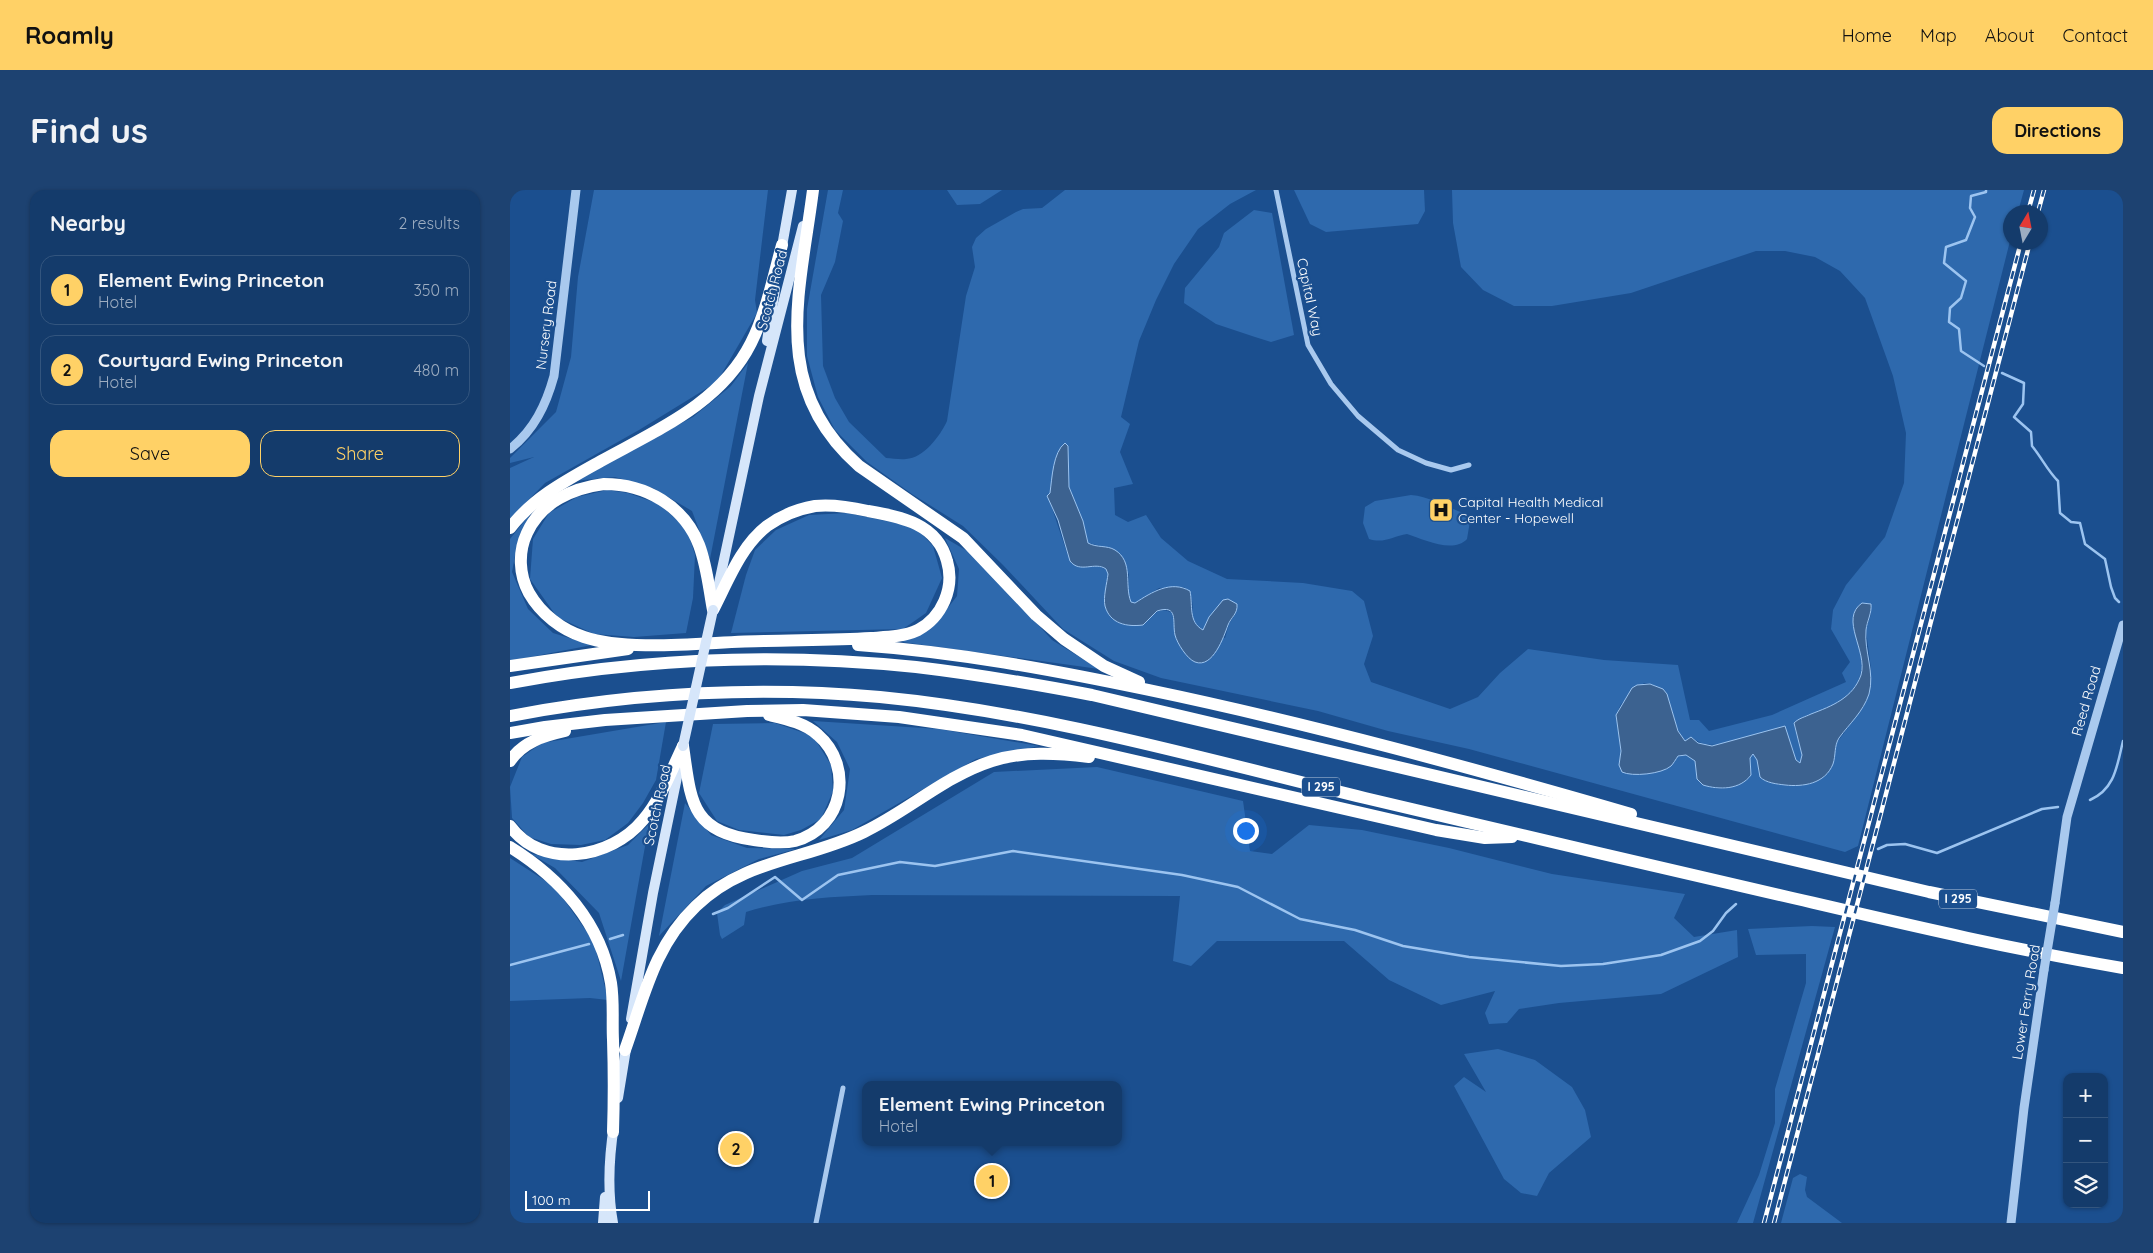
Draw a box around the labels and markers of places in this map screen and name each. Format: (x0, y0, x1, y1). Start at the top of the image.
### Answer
place label: Capital Health Medical Center - Hopewell (1458, 493, 1604, 527)
hospital icon: Capital Health Medical Center - Hopewell (1428, 497, 1454, 523)
pin: 2 (720, 1130, 752, 1168)
pin: 1 (976, 1162, 1008, 1200)

